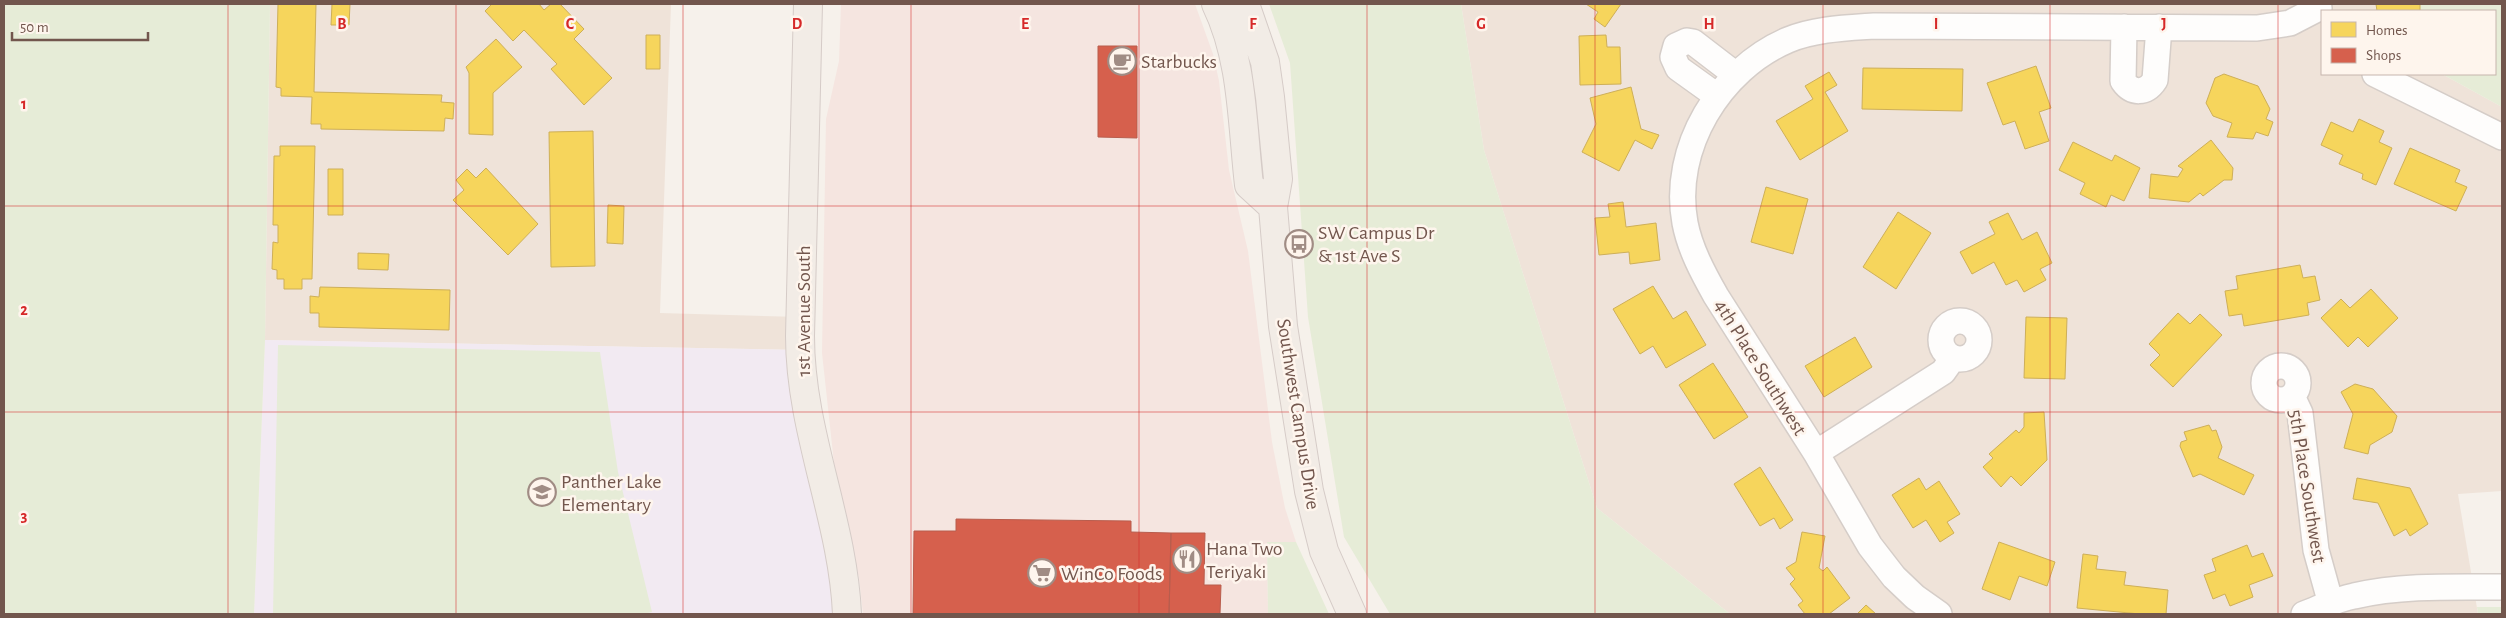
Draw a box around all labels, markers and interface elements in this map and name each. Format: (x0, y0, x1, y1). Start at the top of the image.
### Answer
scale bar (12, 10, 149, 42)
legend (2321, 10, 2496, 75)
text: B (337, 16, 347, 32)
text: C (566, 16, 575, 32)
text: D (792, 16, 803, 32)
text: E (1021, 16, 1029, 32)
text: F (1249, 16, 1257, 32)
text: G (1476, 16, 1486, 32)
text: H (1703, 16, 1715, 32)
text: I (1934, 16, 1938, 32)
text: J (2161, 16, 2167, 32)
text: 50 m (20, 20, 49, 35)
text: Homes (2366, 23, 2408, 38)
cafe icon: Starbucks (1107, 46, 1137, 76)
text: Shops (2366, 48, 2401, 63)
place label: Starbucks (1141, 52, 1217, 72)
text: 1 (21, 96, 27, 112)
place label: SW Campus Dr & 1st Ave S (1318, 223, 1435, 266)
bus stop icon: SW Campus Dr & 1st Ave S (1284, 229, 1314, 259)
street label: 1st Avenue South (794, 245, 814, 377)
street label: 4th Place Southwest (1710, 296, 1810, 440)
text: 2 (20, 302, 28, 318)
street label: Southwest Campus Drive (1273, 317, 1323, 511)
street label: 5th Place Southwest (2285, 408, 2329, 565)
place label: Panther Lake Elementary (561, 472, 662, 515)
school or university icon: Panther Lake Elementary (527, 477, 557, 507)
text: 3 (21, 508, 28, 524)
place label: Hana Two Teriyaki (1206, 539, 1283, 582)
restaurant icon: Hana Two Teriyaki (1172, 544, 1202, 574)
supermarket icon: WinCo Foods (1027, 558, 1057, 588)
place label: WinCo Foods (1061, 564, 1163, 584)

